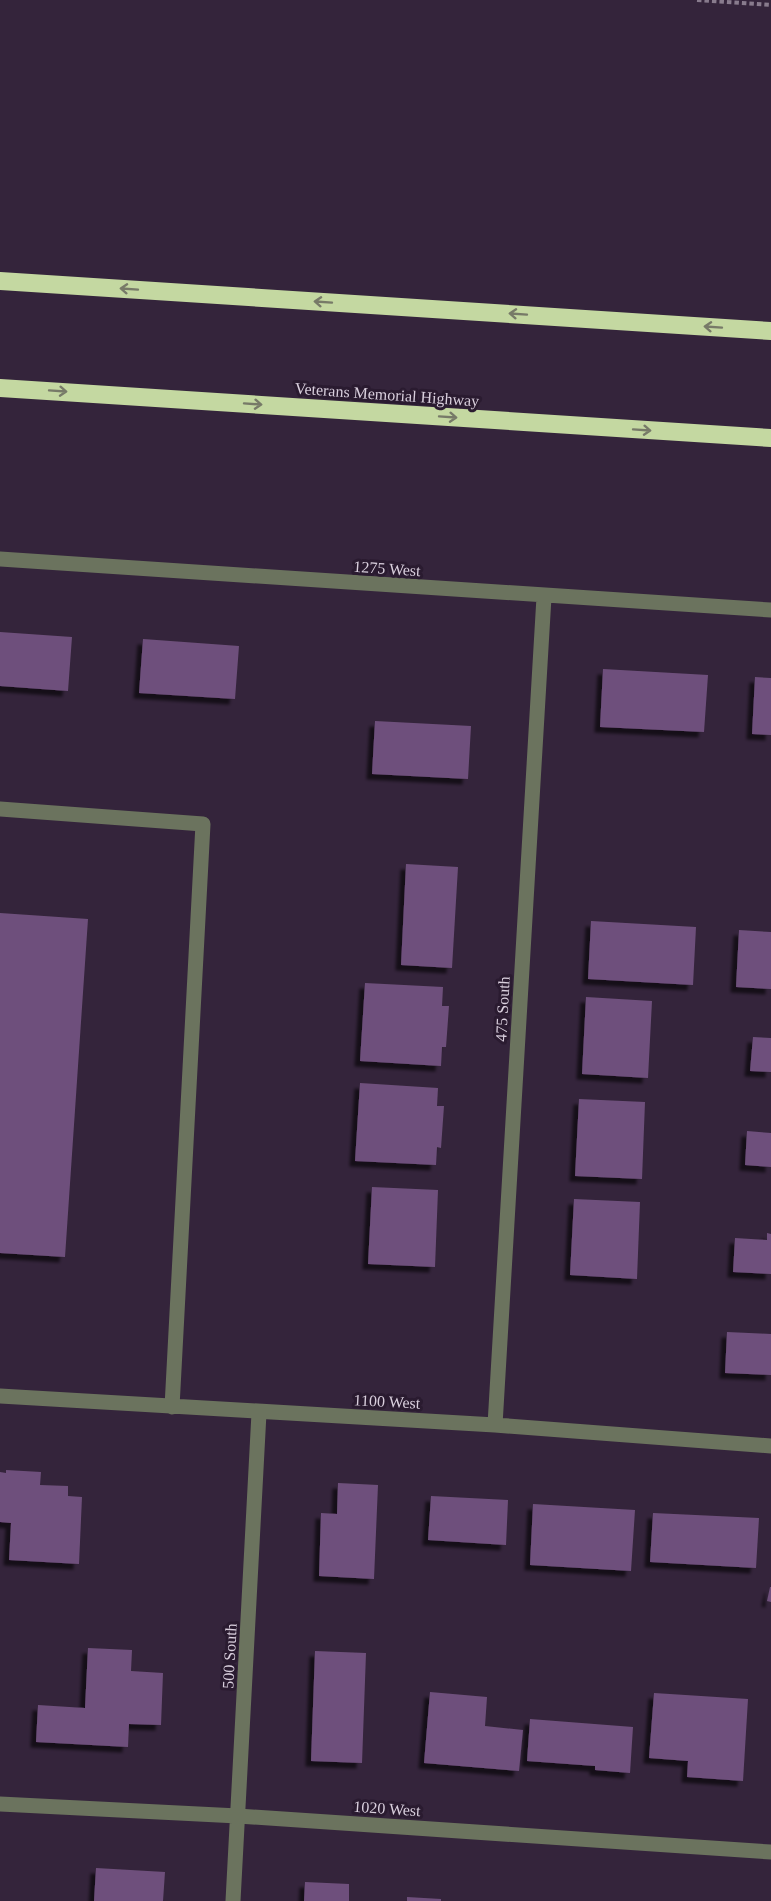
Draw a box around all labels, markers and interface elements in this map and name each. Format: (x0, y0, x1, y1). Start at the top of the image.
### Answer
one-way arrow (119, 284, 139, 295)
one-way arrow (314, 296, 334, 307)
one-way arrow (509, 309, 528, 320)
one-way arrow (703, 321, 723, 332)
street label: Veterans Memorial Highway (294, 380, 480, 410)
one-way arrow (48, 386, 68, 397)
one-way arrow (242, 399, 262, 410)
one-way arrow (437, 412, 457, 423)
one-way arrow (632, 425, 652, 436)
street label: 1275 West (353, 558, 422, 579)
street label: 475 South (492, 976, 513, 1042)
street label: 1100 West (353, 1391, 421, 1412)
street label: 500 South (219, 1623, 240, 1689)
street label: 1020 West (353, 1798, 422, 1819)

